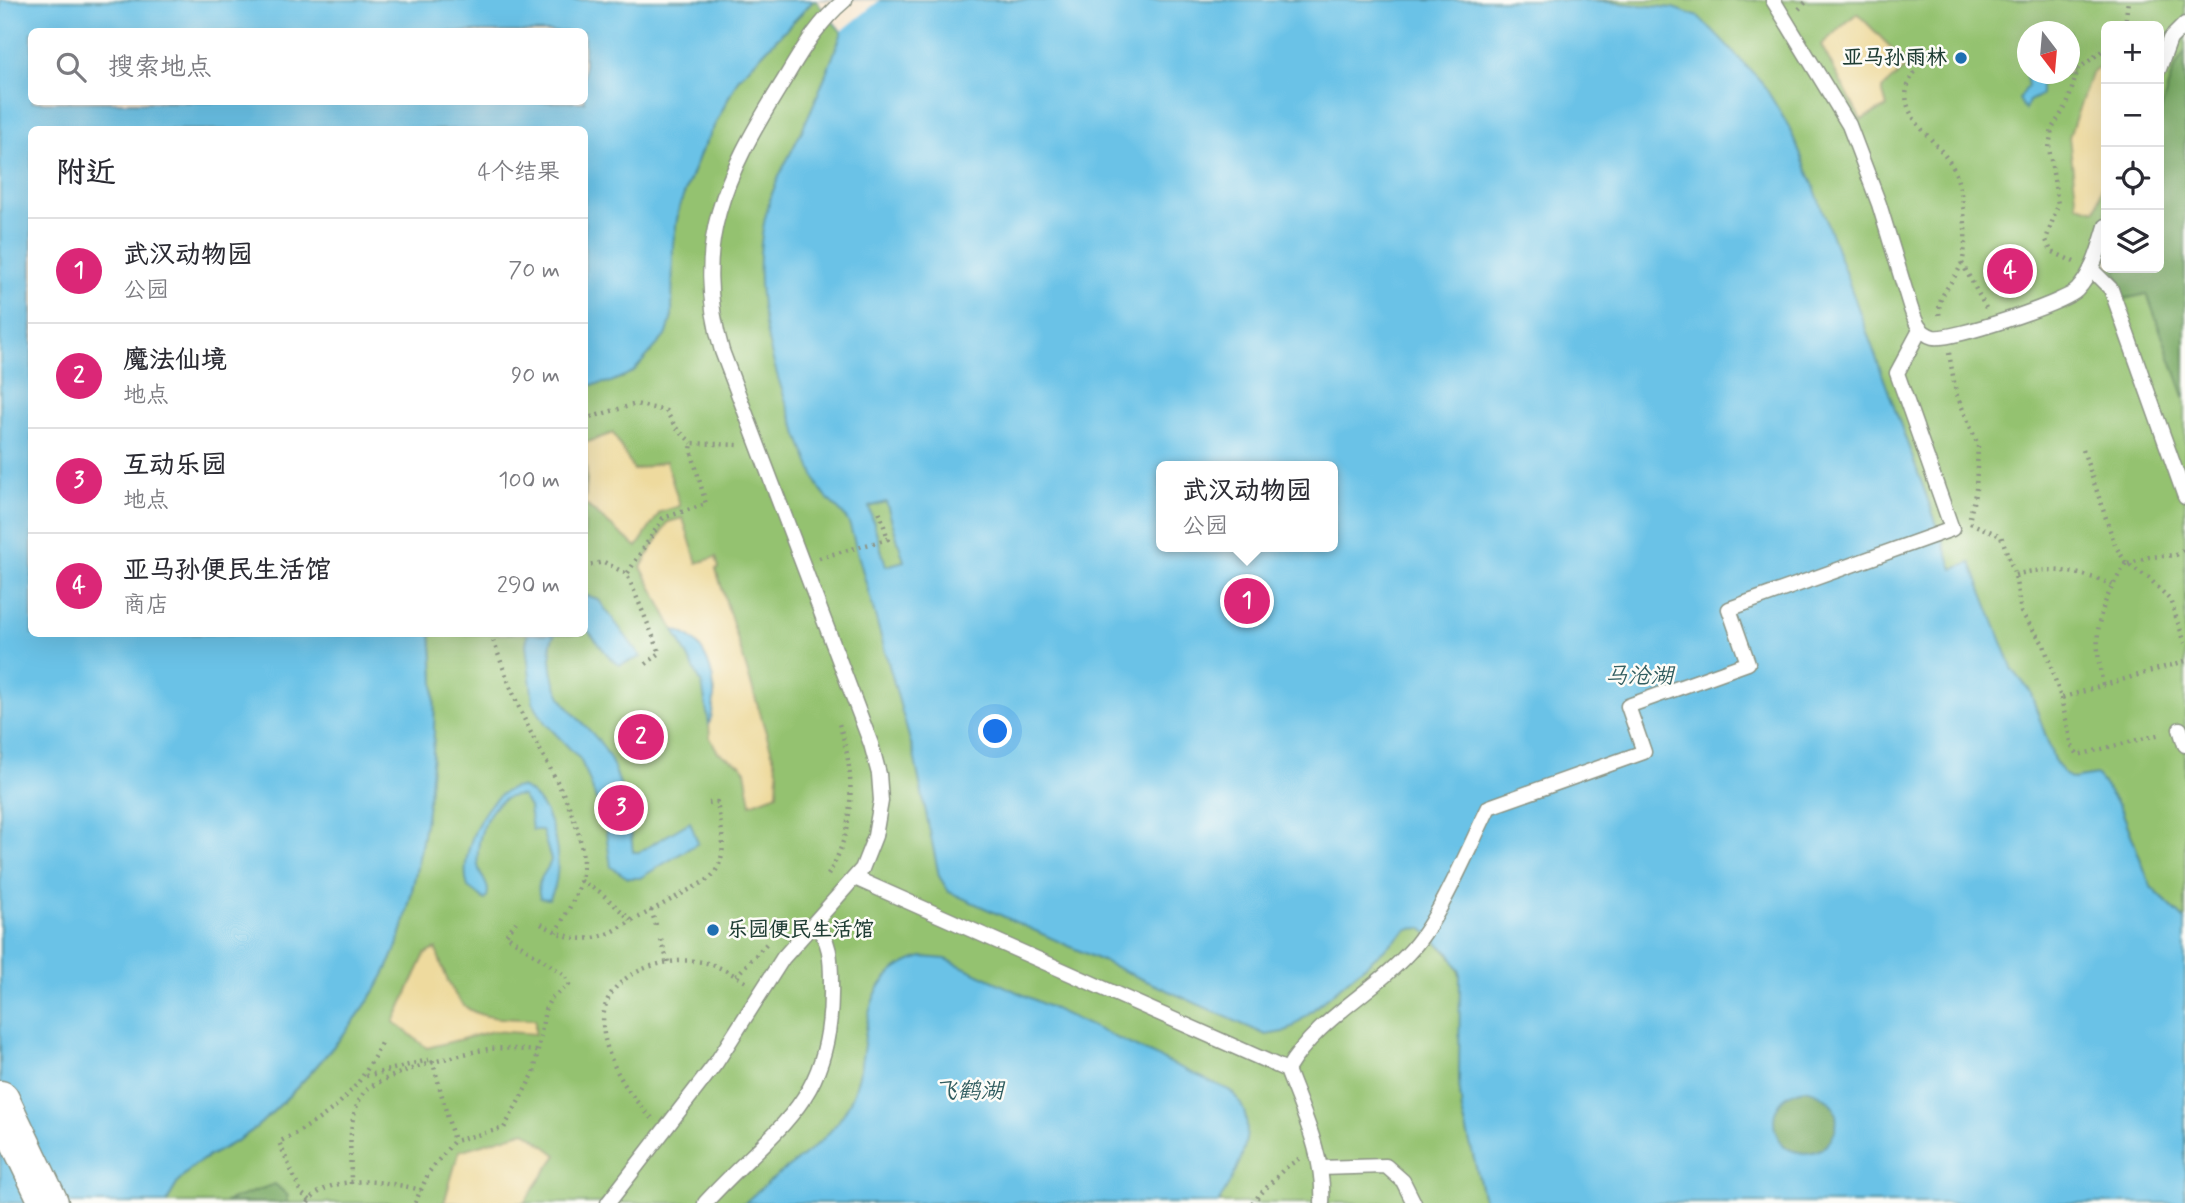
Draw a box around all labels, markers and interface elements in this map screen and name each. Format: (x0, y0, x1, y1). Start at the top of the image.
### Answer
north arrow (2017, 21, 2080, 84)
map controls (2101, 21, 2164, 273)
button: + (2101, 21, 2164, 84)
search box (28, 28, 588, 105)
place label: 亚马孙雨林 (1842, 44, 1947, 72)
icon: search (52, 48, 90, 86)
marker: 亚马孙雨林 (1953, 50, 1969, 66)
text: 搜索地点 (108, 51, 212, 85)
button: − (2101, 84, 2164, 147)
button: locate (2101, 147, 2164, 210)
text: 附近 (56, 154, 116, 193)
text: 4个结果 (478, 158, 560, 188)
button: layers (2101, 210, 2164, 273)
text: 武汉动物园 (123, 239, 253, 273)
pin: 4 (1987, 245, 2033, 297)
text: 1 (74, 256, 84, 286)
text: 70 m (508, 256, 560, 286)
text: 公园 (123, 276, 169, 306)
text: 魔法仙境 (123, 344, 227, 378)
text: 2 (73, 361, 85, 391)
text: 90 m (511, 361, 560, 391)
text: 地点 (123, 381, 169, 411)
text: 互动乐园 (123, 449, 227, 483)
popup (1156, 461, 1338, 552)
text: 3 (74, 466, 84, 496)
text: 100 m (498, 466, 560, 496)
text: 武汉动物园 (1182, 475, 1312, 509)
text: 地点 (123, 486, 169, 516)
text: 公园 (1182, 512, 1228, 542)
text: 亚马孙便民生活馆 (123, 554, 331, 588)
text: 4 (72, 571, 86, 601)
text: 290 m (497, 571, 560, 601)
pin: 1 (1224, 575, 1270, 627)
text: 商店 (123, 591, 169, 621)
water label: 马沧湖 (1605, 662, 1676, 692)
pin: 2 (618, 711, 664, 763)
your location (978, 714, 1012, 748)
pin: 3 (598, 782, 644, 834)
place label: 乐园便民生活馆 (727, 916, 874, 944)
marker: 乐园便民生活馆 (705, 922, 721, 938)
water label: 飞鹤湖 (935, 1077, 1006, 1107)

